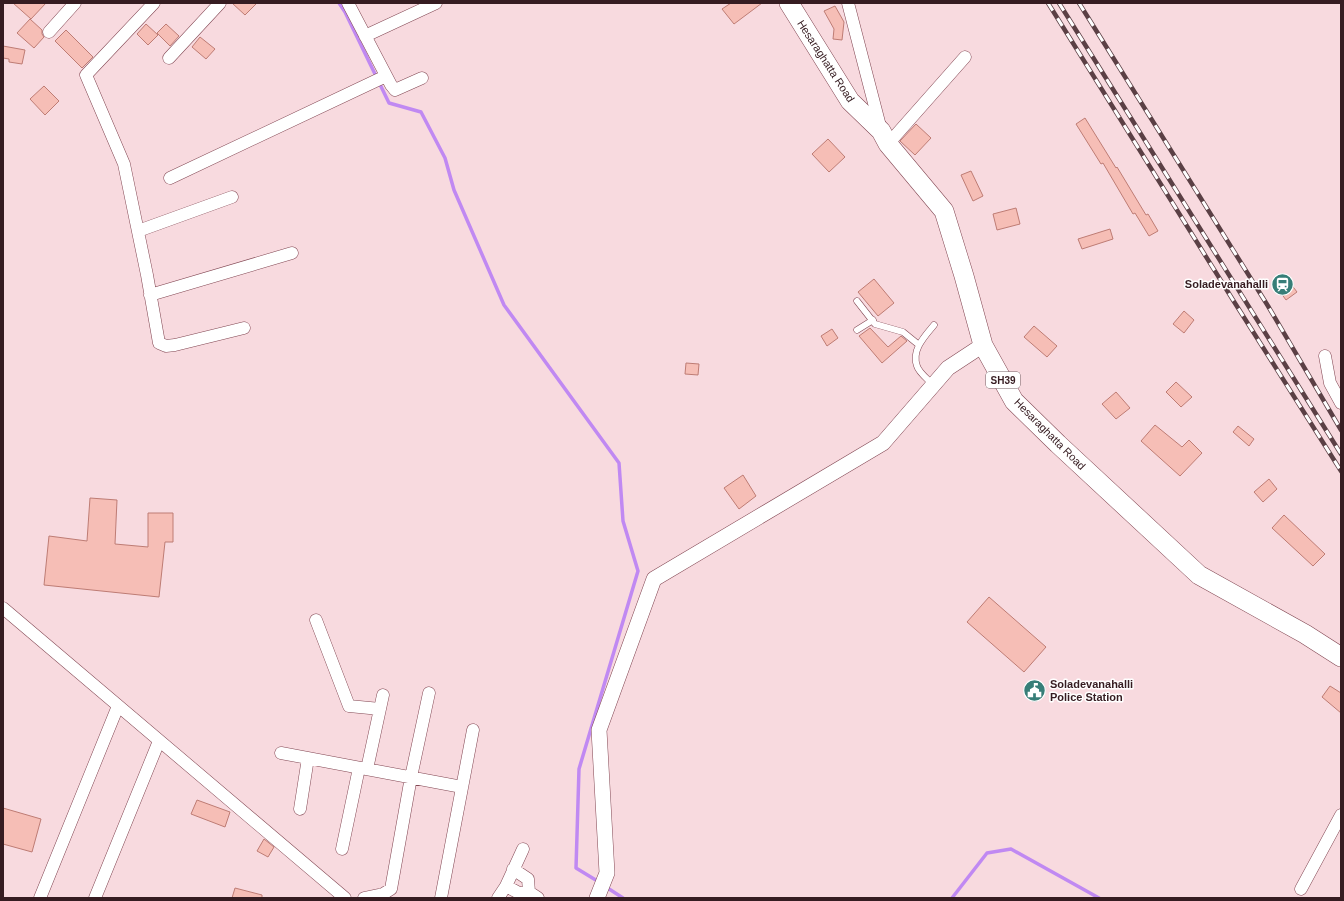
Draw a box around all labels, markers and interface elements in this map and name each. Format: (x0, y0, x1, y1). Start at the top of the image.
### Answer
street label: Hesaraghatta Road (795, 18, 857, 104)
station icon: Soladevanahalli (1270, 271, 1296, 297)
place label: Soladevanahalli (1185, 278, 1268, 290)
road number: SH39 (986, 372, 1020, 388)
street label: Hesaraghatta Road (1012, 396, 1088, 472)
public building icon: Soladevanahalli Police Station (1021, 677, 1047, 703)
place label: Soladevanahalli Police Station (1050, 678, 1133, 703)

